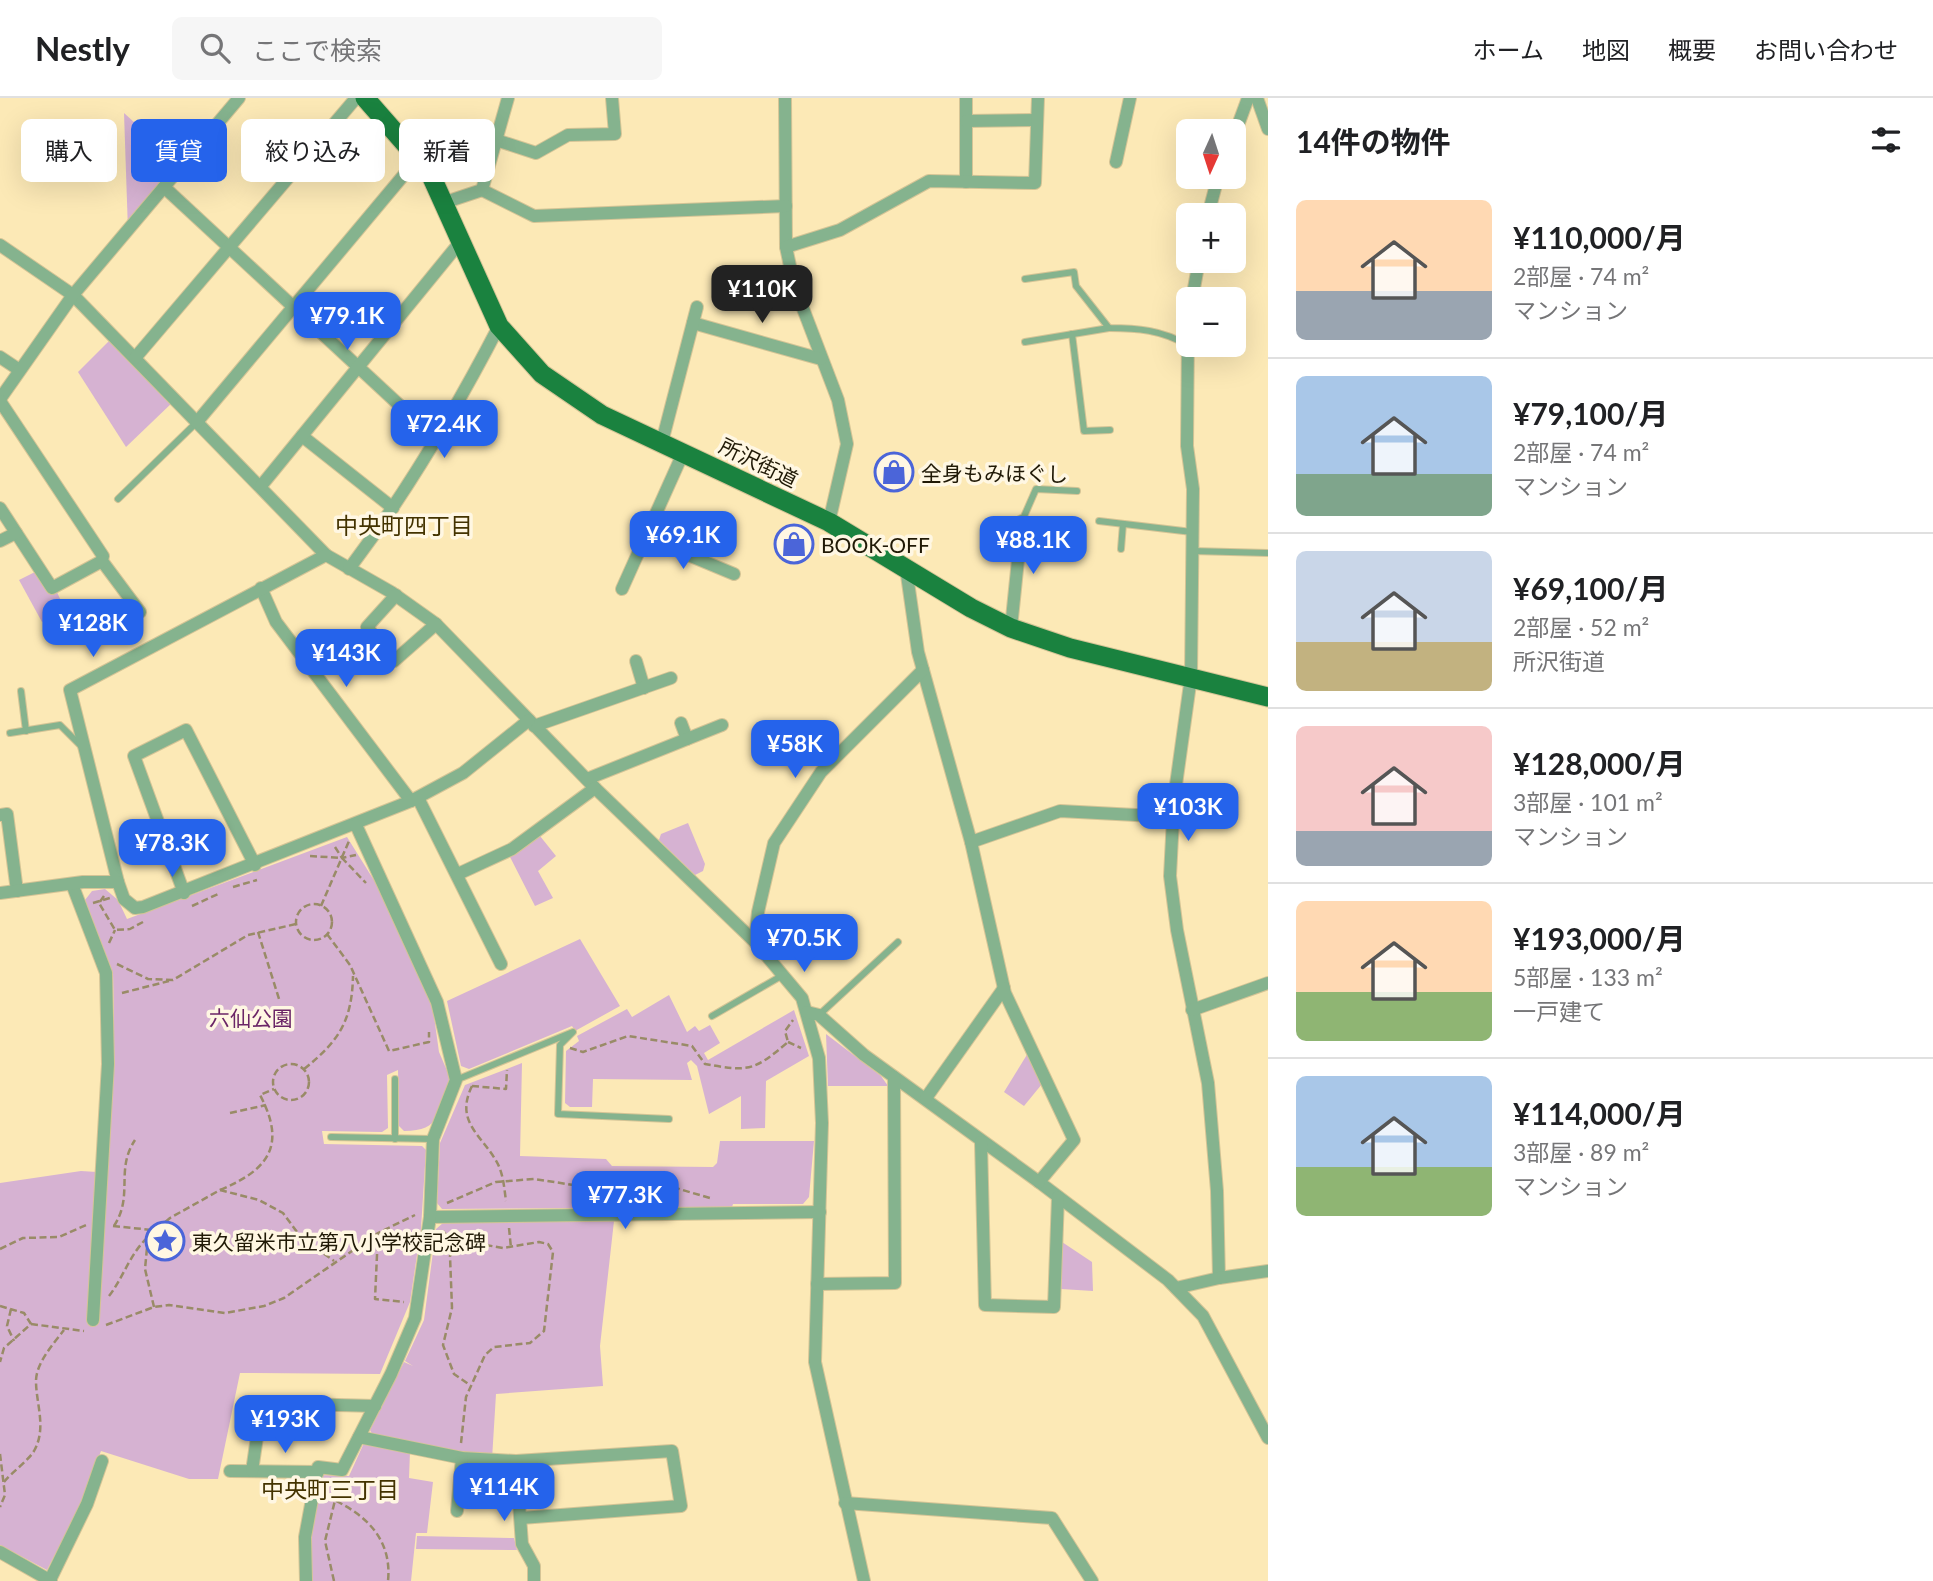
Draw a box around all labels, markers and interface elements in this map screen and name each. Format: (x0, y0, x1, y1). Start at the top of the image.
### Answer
search box (172, 17, 662, 80)
text: Nestly (35, 28, 130, 68)
icon: search (196, 29, 234, 67)
text: ここで検索 (252, 34, 382, 66)
text: ホーム (1473, 35, 1544, 64)
text: 地図 (1582, 35, 1630, 64)
text: 概要 (1668, 35, 1716, 64)
text: お問い合わせ (1754, 35, 1898, 64)
chip: 購入 (21, 119, 117, 182)
chip: 賃貸 (131, 119, 227, 182)
chip: 絞り込み (241, 119, 385, 182)
chip: 新着 (399, 119, 495, 182)
north arrow (1176, 119, 1246, 189)
map controls (1176, 119, 1246, 357)
icon: filters (1867, 121, 1905, 159)
text: 14件の物件 (1296, 123, 1451, 159)
button: + (1176, 203, 1246, 273)
text: ¥110,000/月 (1513, 219, 1686, 255)
icon: home (1352, 228, 1436, 312)
text: 2部屋 · 74 m² (1513, 262, 1649, 290)
pin: ¥110K (713, 266, 811, 325)
text: ¥110K (727, 274, 797, 302)
button: − (1176, 287, 1246, 357)
pin: ¥79.1K (290, 292, 404, 352)
text: マンション (1513, 296, 1628, 324)
text: ¥79.1K (310, 301, 384, 329)
text: ¥79,100/月 (1513, 395, 1668, 431)
pin: ¥72.4K (387, 400, 501, 460)
icon: home (1352, 404, 1436, 488)
text: ¥72.4K (407, 409, 481, 437)
street label: 所沢街道 (716, 432, 802, 492)
text: 2部屋 · 74 m² (1513, 438, 1649, 466)
shop icon: 全身もみほぐし (873, 451, 915, 493)
place label: 全身もみほぐし (921, 460, 1068, 485)
text: マンション (1513, 472, 1628, 500)
district label: 中央町四丁目 (335, 511, 473, 539)
pin: ¥69.1K (626, 512, 740, 571)
pin: ¥88.1K (976, 517, 1090, 576)
text: ¥69.1K (646, 520, 720, 548)
shop icon: BOOK-OFF (773, 523, 815, 565)
text: ¥88.1K (996, 525, 1070, 553)
place label: BOOK-OFF (821, 532, 930, 557)
text: ¥69,100/月 (1513, 570, 1668, 606)
icon: home (1352, 579, 1436, 663)
pin: ¥128K (44, 600, 142, 659)
text: ¥128K (58, 608, 128, 636)
text: 2部屋 · 52 m² (1513, 613, 1649, 641)
pin: ¥143K (297, 630, 395, 689)
text: ¥143K (311, 638, 381, 666)
text: 所沢街道 (1513, 647, 1605, 675)
pin: ¥58K (754, 720, 836, 780)
text: ¥58K (767, 729, 823, 757)
text: ¥128,000/月 (1513, 745, 1686, 781)
icon: home (1352, 754, 1436, 838)
pin: ¥103K (1139, 784, 1237, 843)
text: 3部屋 · 101 m² (1513, 788, 1663, 816)
text: ¥103K (1153, 792, 1223, 820)
pin: ¥78.3K (115, 820, 229, 879)
text: マンション (1513, 822, 1628, 850)
text: ¥78.3K (135, 828, 209, 856)
pin: ¥70.5K (747, 914, 861, 974)
text: ¥193,000/月 (1513, 920, 1686, 956)
text: ¥70.5K (767, 923, 841, 951)
icon: home (1352, 929, 1436, 1013)
text: 5部屋 · 133 m² (1513, 963, 1663, 991)
text: 一戸建て (1513, 997, 1605, 1025)
park label: 六仙公園 (209, 1005, 293, 1030)
text: ¥114,000/月 (1513, 1095, 1686, 1131)
icon: home (1352, 1104, 1436, 1188)
text: 3部屋 · 89 m² (1513, 1138, 1649, 1166)
pin: ¥77.3K (568, 1172, 682, 1231)
text: マンション (1513, 1172, 1628, 1200)
text: ¥77.3K (588, 1180, 662, 1208)
place icon: 東久留米市立第八小学校記念碑 (144, 1220, 186, 1262)
place label: 東久留米市立第八小学校記念碑 (192, 1229, 486, 1254)
pin: ¥193K (236, 1396, 334, 1455)
text: ¥193K (250, 1404, 320, 1432)
pin: ¥114K (455, 1464, 553, 1523)
text: ¥114K (469, 1472, 539, 1500)
district label: 中央町三丁目 (261, 1475, 399, 1503)

